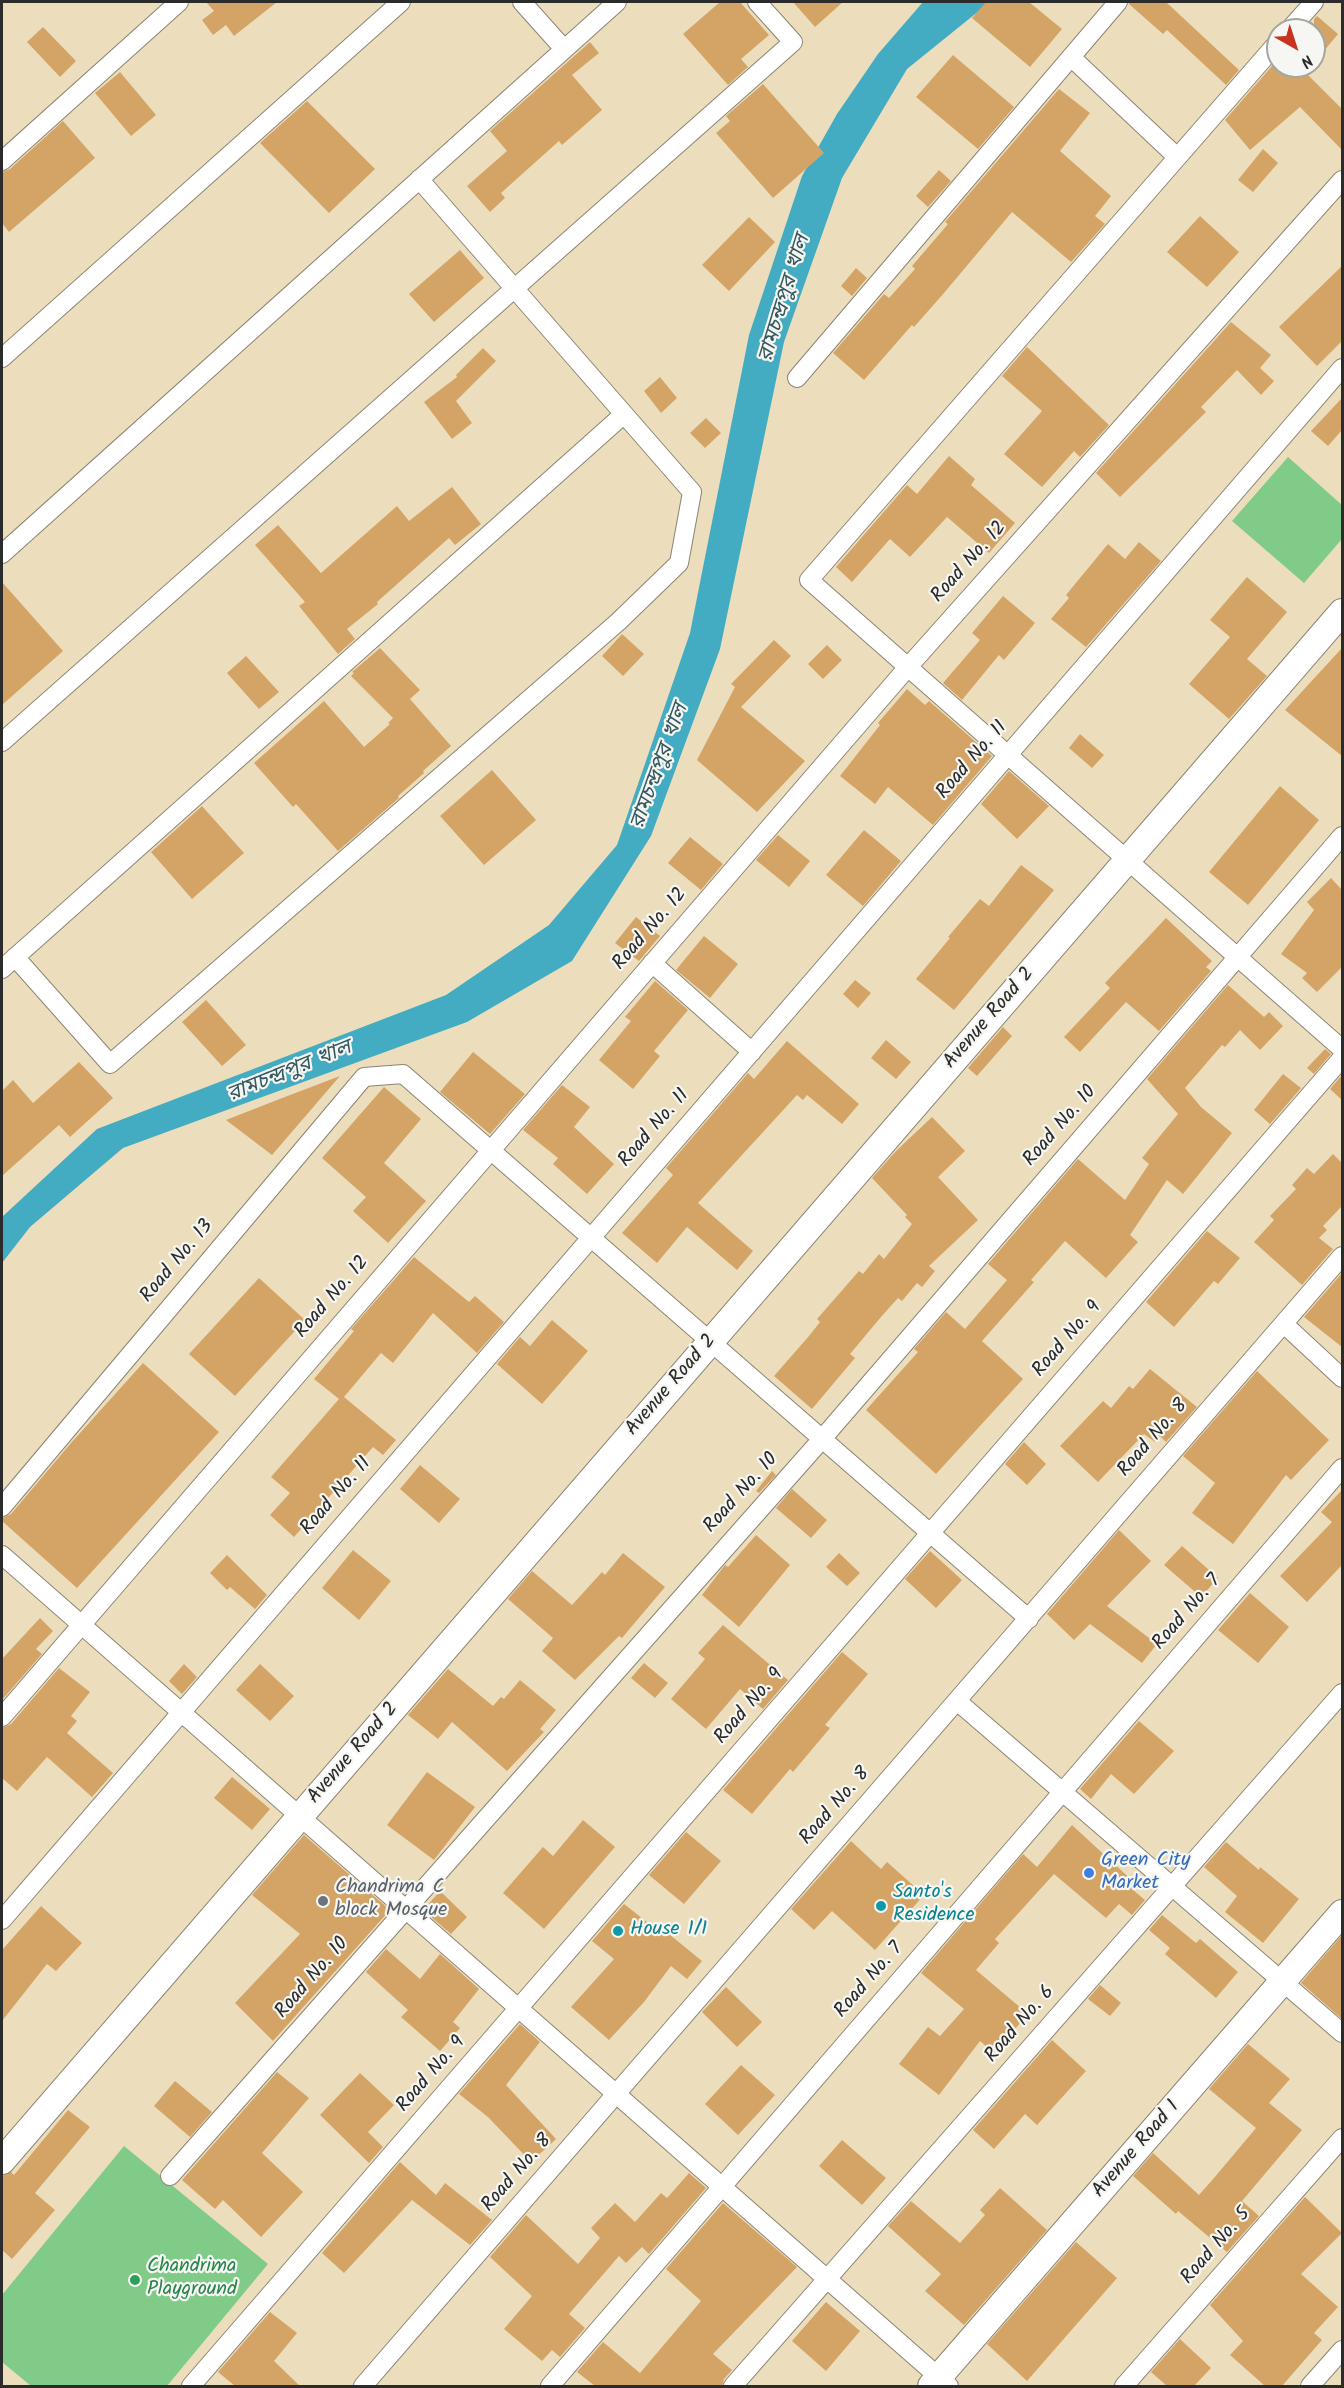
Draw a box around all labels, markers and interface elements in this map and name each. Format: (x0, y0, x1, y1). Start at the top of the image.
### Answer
north arrow (1266, 18, 1326, 78)
text: N (1295, 48, 1318, 74)
water label: রামচন্দ্রপুর খাল (755, 233, 817, 365)
street label: Road No. 12 (927, 517, 1013, 609)
water label: রামচন্দ্রপুর খাল (627, 701, 695, 833)
street label: Road No. 11 (932, 717, 1014, 805)
street label: Road No. 12 (609, 884, 693, 976)
street label: Avenue Road 2 (939, 963, 1041, 1075)
water label: রামচন্দ্রপুর খাল (224, 1037, 356, 1109)
street label: Road No. 10 (1019, 1081, 1103, 1173)
street label: Road No. 11 (614, 1085, 696, 1173)
street label: Road No. 13 (136, 1216, 220, 1308)
street label: Road No. 12 (291, 1252, 375, 1344)
street label: Road No. 9 (1028, 1297, 1108, 1383)
street label: Avenue Road 2 (621, 1330, 723, 1442)
street label: Road No. 8 (1114, 1395, 1194, 1483)
street label: Road No. 10 (700, 1449, 784, 1539)
street label: Road No. 11 (296, 1453, 378, 1541)
street label: Road No. 7 (1149, 1570, 1227, 1656)
street label: Road No. 9 (710, 1664, 790, 1750)
street label: Avenue Road 2 (303, 1698, 405, 1810)
street label: Road No. 8 (796, 1763, 876, 1851)
place label: Green City Market (1101, 1850, 1190, 1897)
marker: Green City Market (1082, 1866, 1096, 1880)
place label: Chandrima C block Mosque (335, 1877, 447, 1924)
place label: Santo's Residence (893, 1882, 974, 1929)
marker: Chandrima C block Mosque (316, 1894, 330, 1908)
marker: Santo's Residence (874, 1899, 888, 1913)
place label: House 1/1 (630, 1919, 707, 1943)
marker: House 1/1 (611, 1924, 625, 1938)
street label: Road No. 10 (271, 1933, 355, 2025)
street label: Road No. 7 (831, 1938, 909, 2024)
street label: Road No. 6 (981, 1981, 1061, 2069)
street label: Road No. 9 (392, 2032, 472, 2118)
street label: Avenue Road 1 (1088, 2096, 1186, 2204)
street label: Road No. 8 (478, 2130, 558, 2218)
street label: Road No. 5 (1177, 2204, 1257, 2290)
place label: Chandrima Playground (147, 2256, 237, 2303)
marker: Chandrima Playground (128, 2273, 142, 2287)

